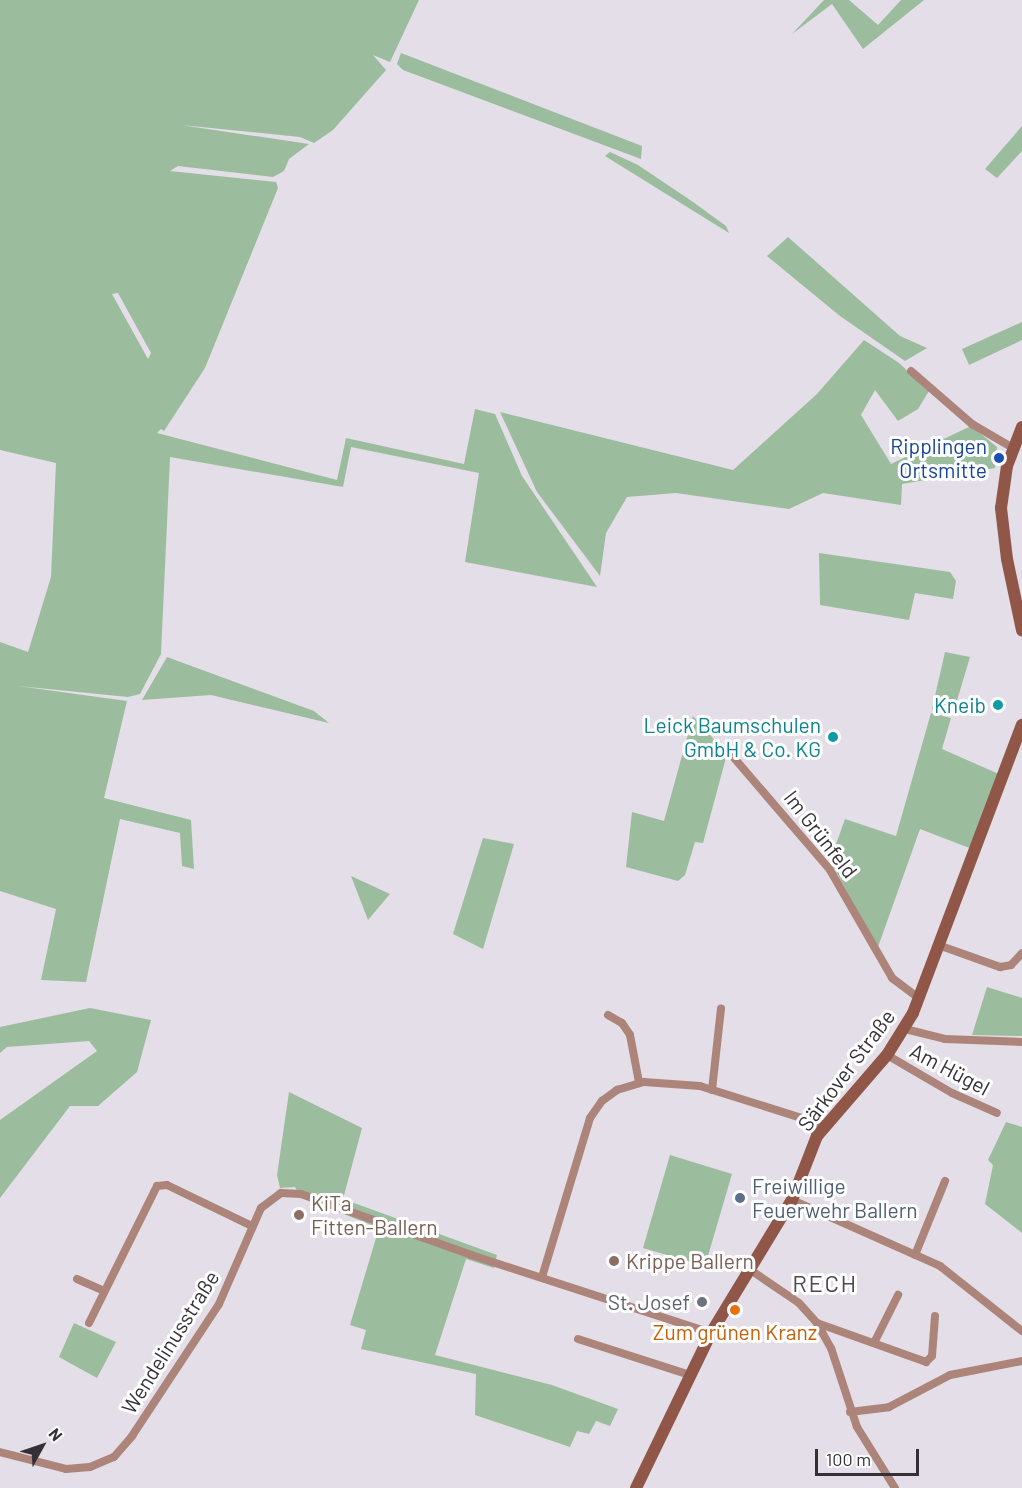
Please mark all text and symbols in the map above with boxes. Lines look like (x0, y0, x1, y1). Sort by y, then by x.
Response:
place label: Ripplingen Ortsmitte (890, 433, 987, 483)
marker: Ripplingen Ortsmitte (992, 451, 1006, 465)
place label: Kneib (934, 692, 986, 718)
marker: Kneib (991, 698, 1005, 712)
place label: Leick Baumschulen GmbH & Co. KG (644, 712, 821, 762)
marker: Leick Baumschulen GmbH & Co. KG (826, 730, 840, 744)
street label: Im Grünfeld (779, 785, 863, 883)
street label: Särkover Straße (792, 1004, 900, 1136)
street label: Am Hügel (906, 1038, 994, 1100)
place label: Freiwillige Feuerwehr Ballern (752, 1173, 918, 1223)
place label: KiTa Fitten-Ballern (311, 1190, 437, 1240)
marker: Freiwillige Feuerwehr Ballern (733, 1191, 747, 1205)
marker: KiTa Fitten-Ballern (292, 1208, 306, 1222)
place label: Krippe Ballern (626, 1248, 754, 1274)
marker: Krippe Ballern (607, 1254, 621, 1268)
street label: Wendelinusstraße (116, 1266, 224, 1418)
district label: RECH (792, 1269, 858, 1297)
place label: St. Josef (608, 1289, 690, 1315)
marker: St. Josef (695, 1295, 709, 1309)
marker: Zum grünen Kranz (728, 1303, 742, 1317)
place label: Zum grünen Kranz (653, 1319, 817, 1345)
north arrow (12, 1416, 72, 1476)
text: N (45, 1424, 67, 1444)
scale bar (818, 1437, 922, 1475)
text: 100 m (826, 1448, 871, 1470)

